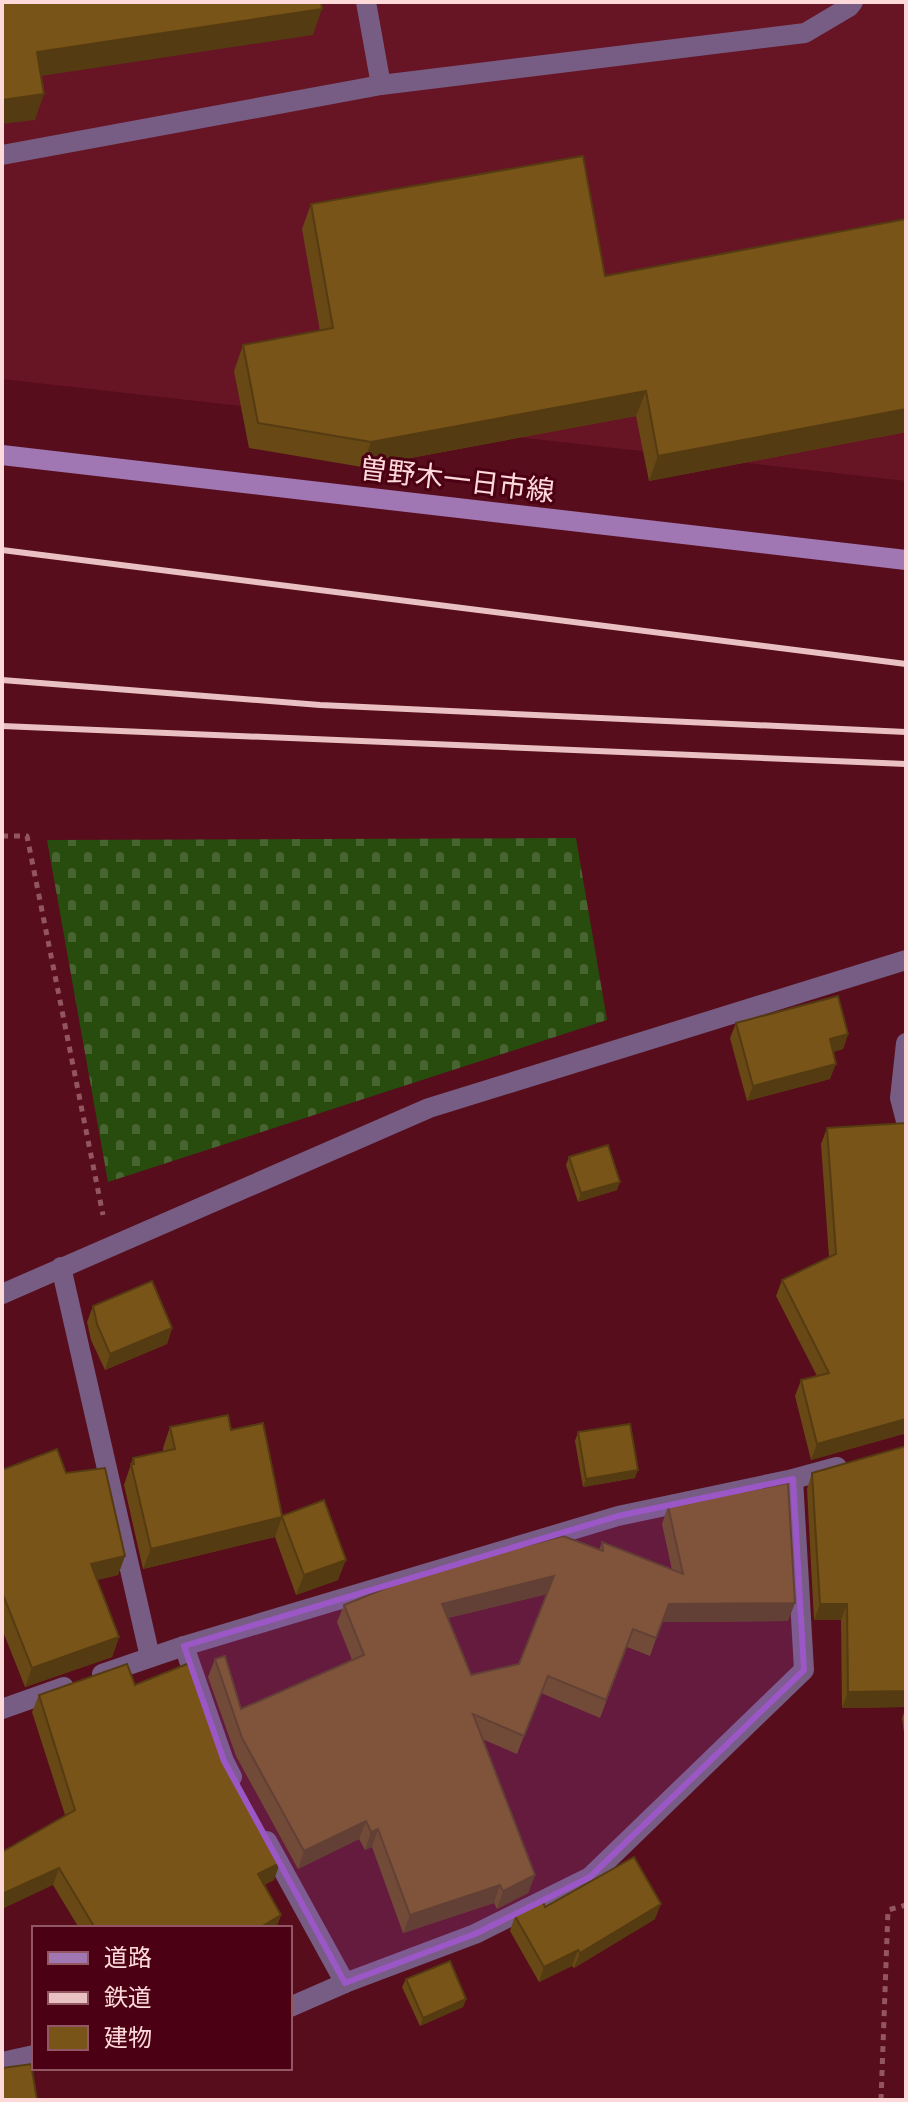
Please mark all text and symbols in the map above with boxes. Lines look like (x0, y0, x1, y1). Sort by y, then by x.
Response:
street label: 曽野木一日市線 (358, 452, 556, 508)
legend (32, 1926, 292, 2070)
text: 道路 (104, 1943, 152, 1972)
text: 鉄道 (104, 1983, 152, 2012)
text: 建物 (104, 2023, 152, 2052)

